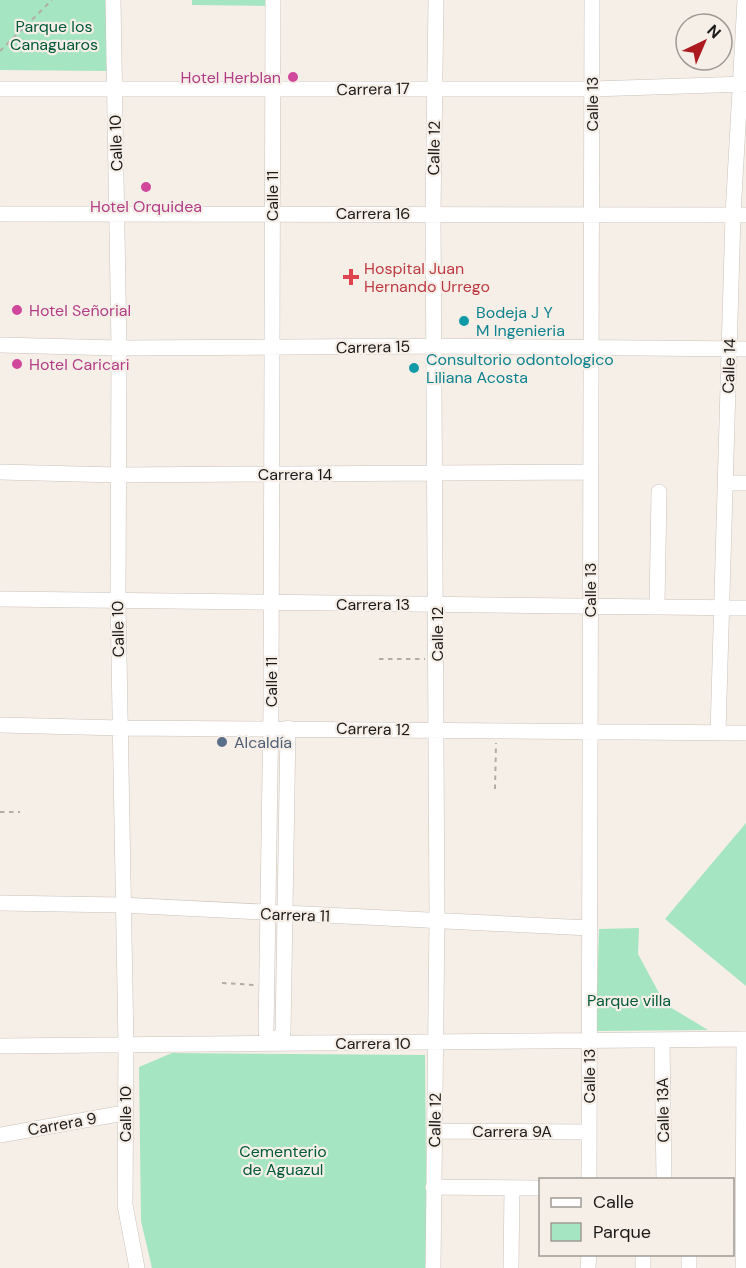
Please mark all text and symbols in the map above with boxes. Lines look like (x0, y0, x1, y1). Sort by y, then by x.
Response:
north arrow (674, 12, 734, 72)
park label: Parque los Canaguaros (10, 16, 98, 55)
text: N (703, 20, 726, 43)
place label: Hotel Herblan (181, 67, 281, 88)
marker: Hotel Herblan (286, 70, 300, 84)
street label: Calle 13 (582, 76, 603, 132)
street label: Carrera 17 (336, 78, 410, 100)
street label: Calle 10 (105, 114, 127, 172)
street label: Calle 12 (423, 120, 445, 176)
street label: Calle 11 (262, 171, 283, 221)
marker: Hotel Orquidea (139, 180, 153, 194)
place label: Hotel Orquidea (90, 196, 202, 217)
street label: Carrera 16 (336, 203, 410, 224)
place label: Hospital Juan Hernando Urrego (364, 258, 490, 297)
marker: Hospital Juan Hernando Urrego (342, 268, 360, 286)
place label: Hotel Señorial (29, 300, 131, 321)
place label: Bodeja J Y M Ingenieria (476, 302, 565, 341)
marker: Hotel Señorial (10, 303, 24, 317)
marker: Bodeja J Y M Ingenieria (457, 314, 471, 328)
street label: Carrera 15 (336, 336, 410, 358)
street label: Calle 14 (718, 338, 740, 394)
place label: Consultorio odontologico Liliana Acosta (426, 349, 614, 388)
place label: Hotel Caricari (29, 354, 130, 375)
marker: Hotel Caricari (10, 357, 24, 371)
marker: Consultorio odontologico Liliana Acosta (407, 361, 421, 375)
street label: Carrera 14 (258, 464, 332, 485)
street label: Calle 13 (580, 562, 601, 618)
street label: Carrera 13 (336, 594, 410, 615)
street label: Calle 10 (107, 600, 129, 657)
street label: Calle 12 (427, 607, 448, 661)
street label: Calle 11 (261, 657, 282, 707)
street label: Carrera 12 (336, 718, 410, 740)
place label: Alcaldía (234, 732, 292, 753)
marker: Alcaldía (215, 735, 229, 749)
street label: Carrera 11 (260, 903, 330, 927)
park label: Parque villa (587, 990, 671, 1011)
street label: Carrera 10 (335, 1033, 411, 1054)
street label: Calle 13 (579, 1048, 600, 1104)
street label: Calle 13A (652, 1077, 674, 1143)
street label: Calle 10 (115, 1086, 136, 1142)
street label: Calle 12 (424, 1092, 446, 1148)
street label: Carrera 9 (26, 1108, 98, 1140)
street label: Carrera 9A (472, 1121, 552, 1142)
park label: Cementerio de Aguazul (239, 1141, 327, 1180)
legend (539, 1178, 734, 1256)
text: Calle (593, 1190, 634, 1214)
text: Parque (593, 1220, 651, 1244)

